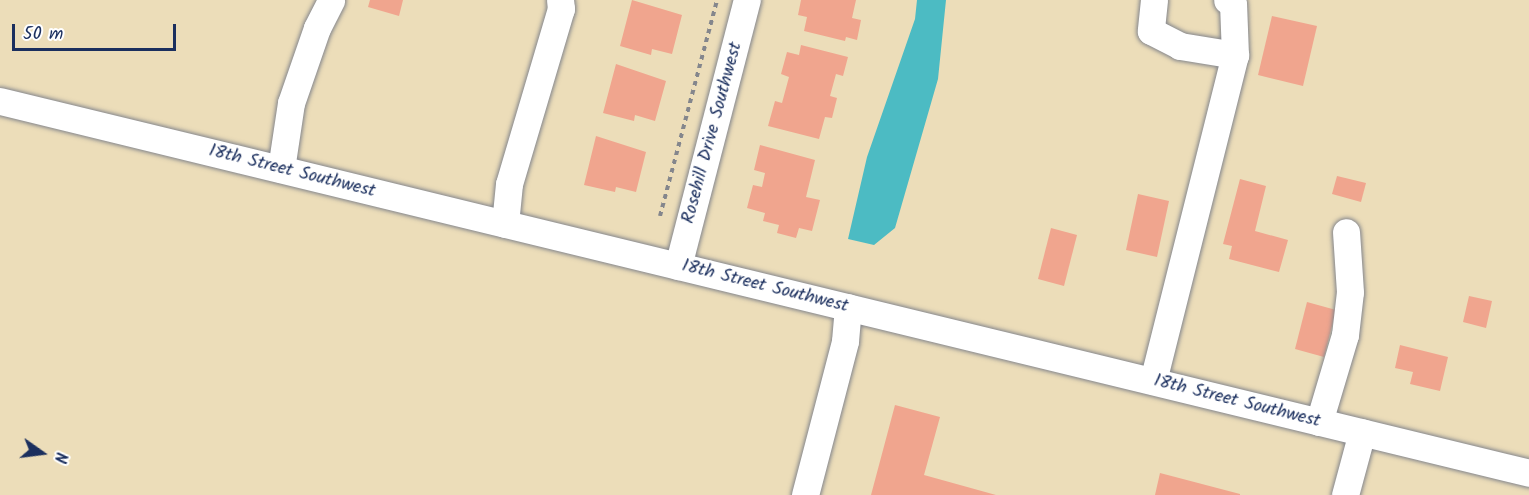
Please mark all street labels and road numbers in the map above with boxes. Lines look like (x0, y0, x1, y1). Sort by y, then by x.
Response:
street label: Rosehill Drive Southwest (678, 40, 748, 226)
street label: 18th Street Southwest (206, 141, 378, 203)
street label: 18th Street Southwest (679, 256, 851, 318)
street label: 18th Street Southwest (1151, 371, 1323, 433)

